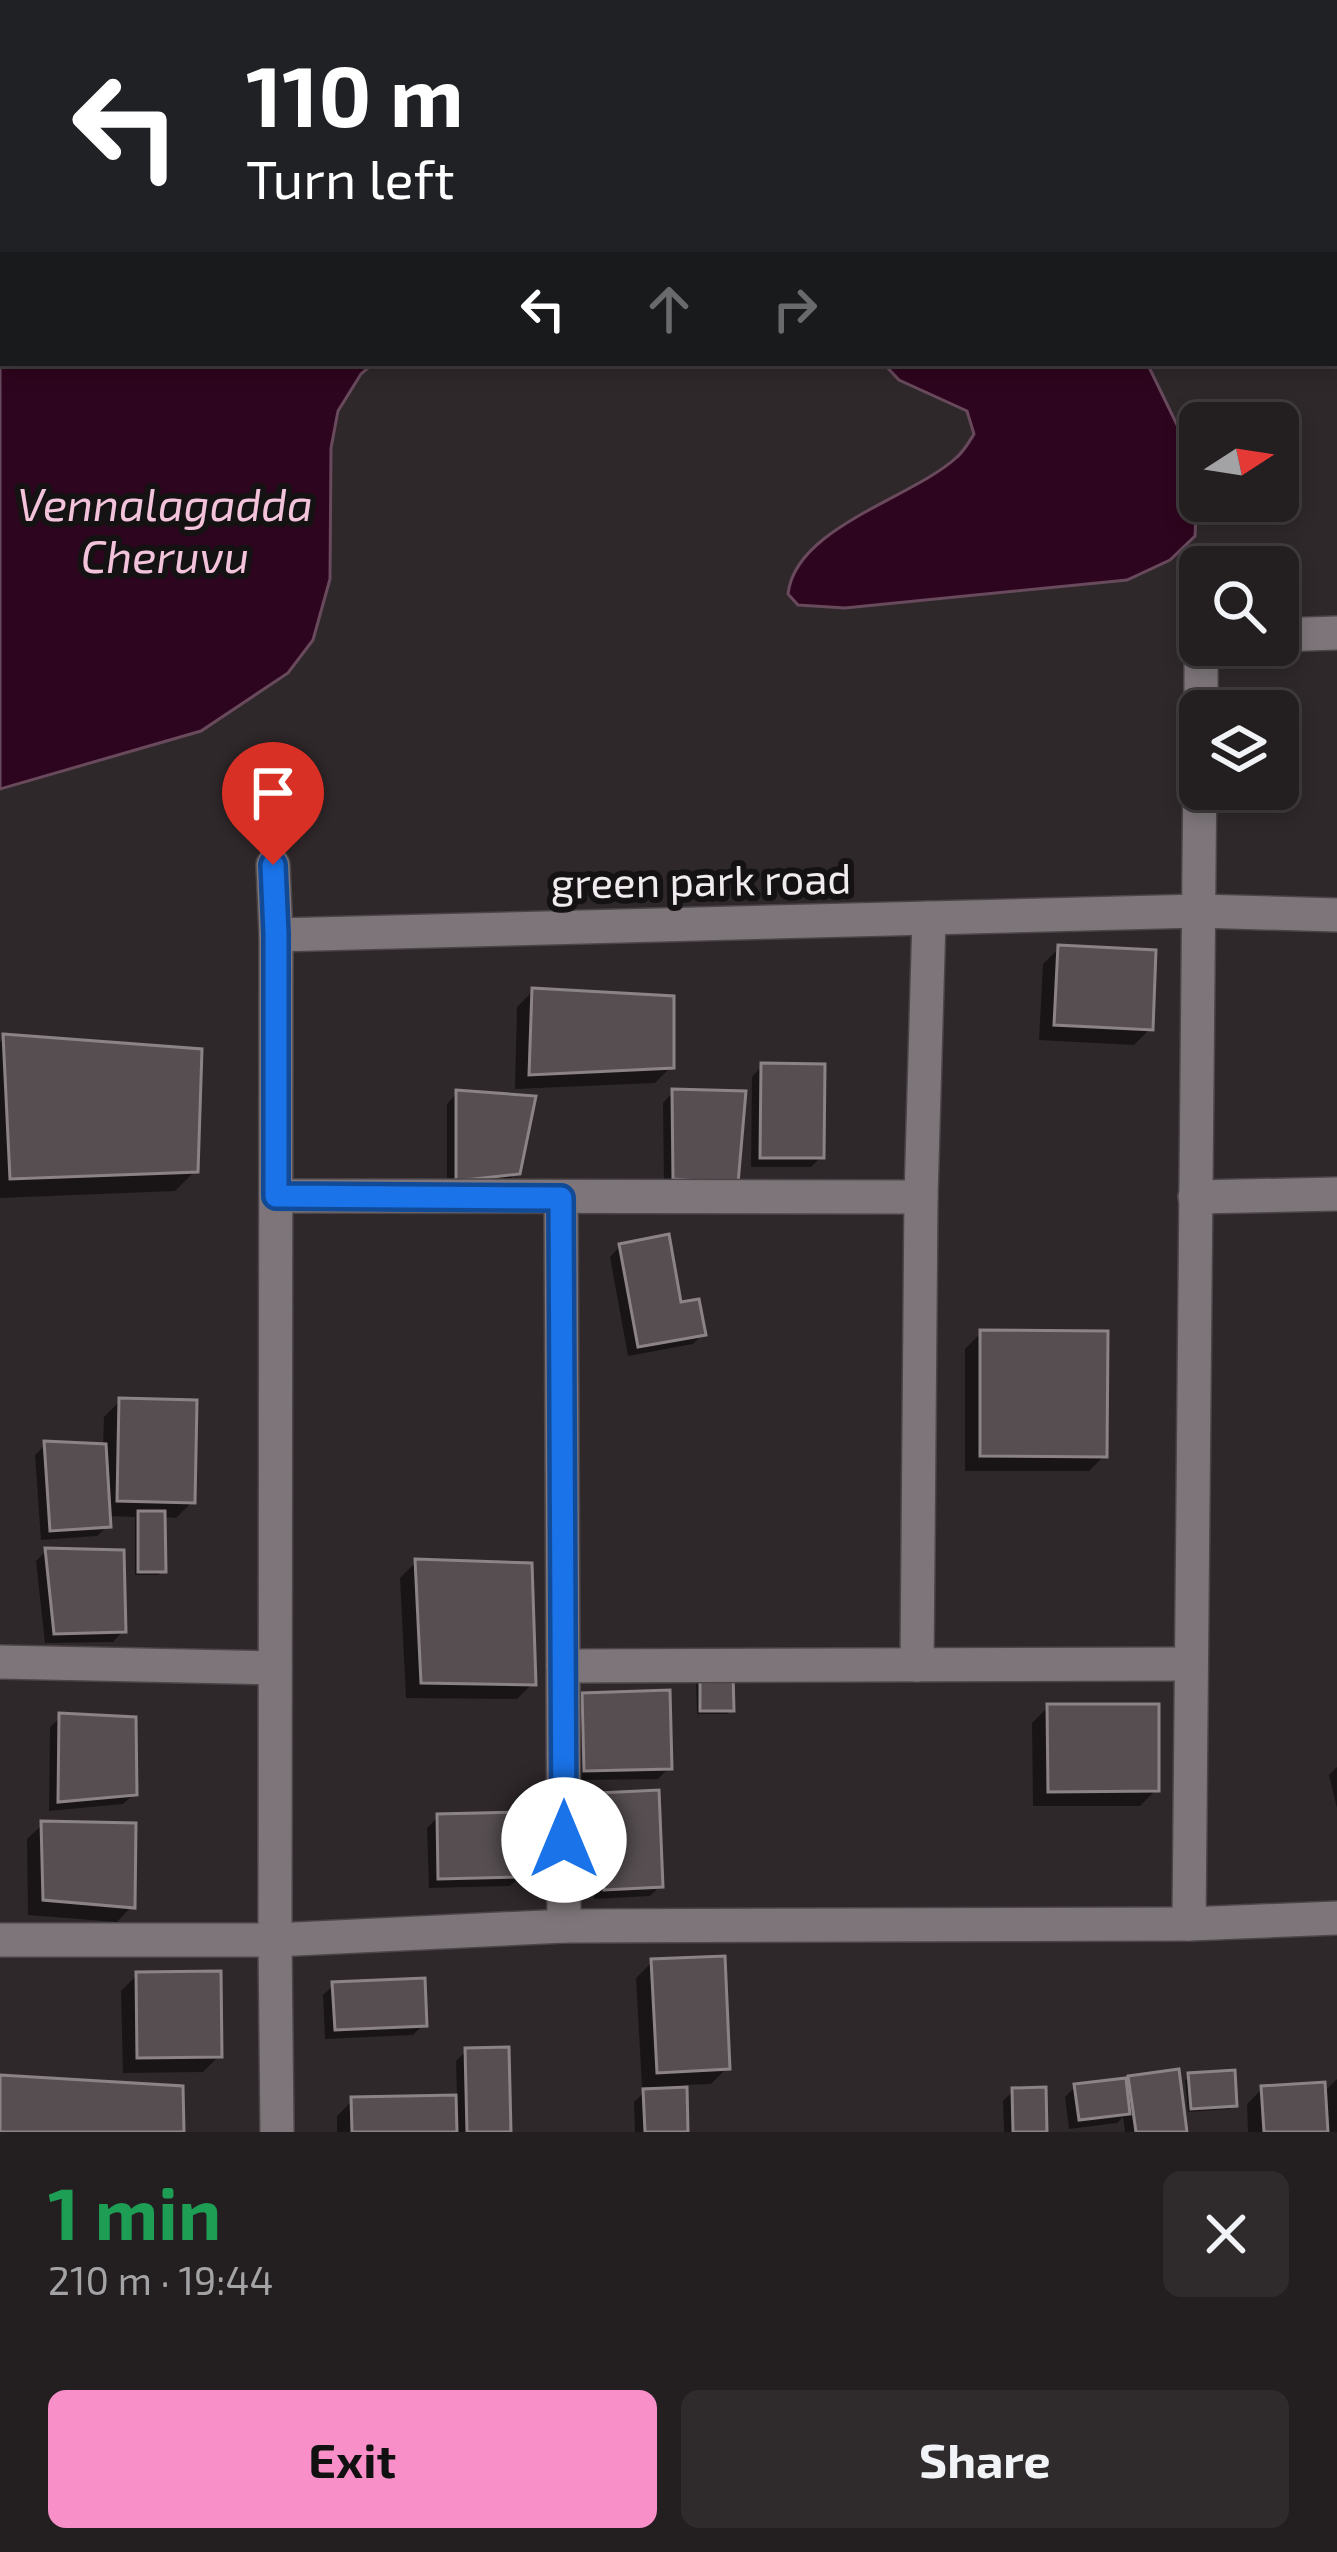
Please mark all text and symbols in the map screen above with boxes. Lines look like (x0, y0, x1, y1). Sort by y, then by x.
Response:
text: 110 m (246, 43, 464, 144)
icon: left (48, 48, 204, 204)
text: Turn left (246, 145, 455, 210)
icon: left (510, 276, 576, 342)
icon: ahead (636, 276, 702, 342)
icon: right (762, 276, 828, 342)
north arrow (1179, 402, 1299, 522)
map controls (1179, 402, 1299, 810)
water label: Vennalagadda Cheruvu (17, 476, 313, 582)
button: search (1179, 546, 1299, 666)
button: layers (1179, 690, 1299, 810)
pin (222, 742, 324, 865)
icon: arrive (240, 760, 306, 826)
street label: green park road (550, 851, 852, 907)
position arrow (501, 1777, 627, 1903)
text: 1 min (48, 2168, 221, 2254)
button: close (1163, 2171, 1289, 2297)
text: 210 m · 19:44 (48, 2256, 273, 2303)
button: Exit (48, 2390, 657, 2528)
button: Share (681, 2390, 1289, 2528)

